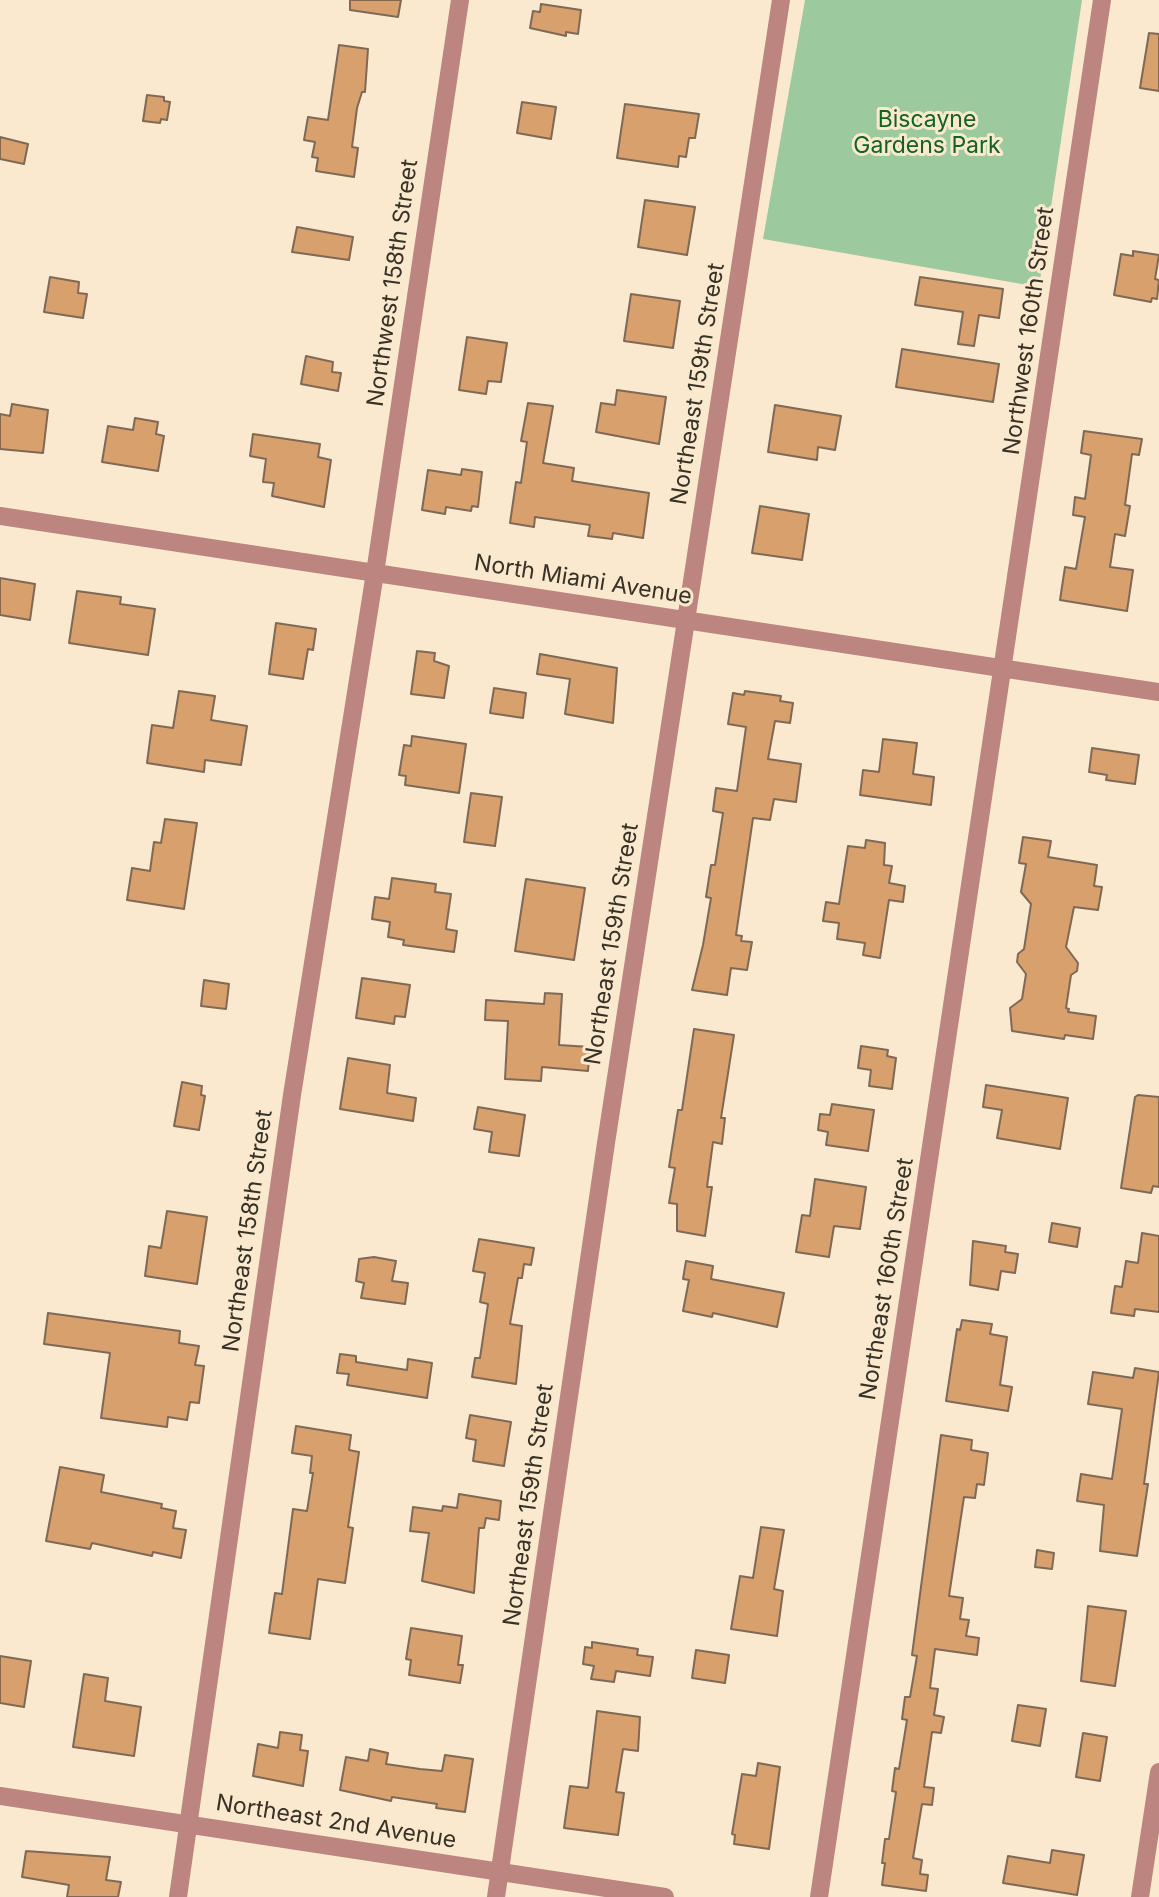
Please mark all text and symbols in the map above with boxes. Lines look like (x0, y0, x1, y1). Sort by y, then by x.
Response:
park label: Biscayne Gardens Park (853, 106, 1001, 160)
street label: Northwest 158th Street (362, 158, 424, 408)
street label: Northwest 160th Street (998, 205, 1060, 457)
street label: Northeast 159th Street (665, 261, 731, 507)
street label: North Miami Avenue (472, 549, 694, 611)
street label: Northeast 159th Street (579, 821, 645, 1067)
street label: Northeast 158th Street (217, 1108, 279, 1354)
street label: Northeast 160th Street (854, 1156, 920, 1402)
street label: Northeast 159th Street (498, 1382, 560, 1628)
street label: Northeast 2nd Avenue (214, 1789, 458, 1855)

